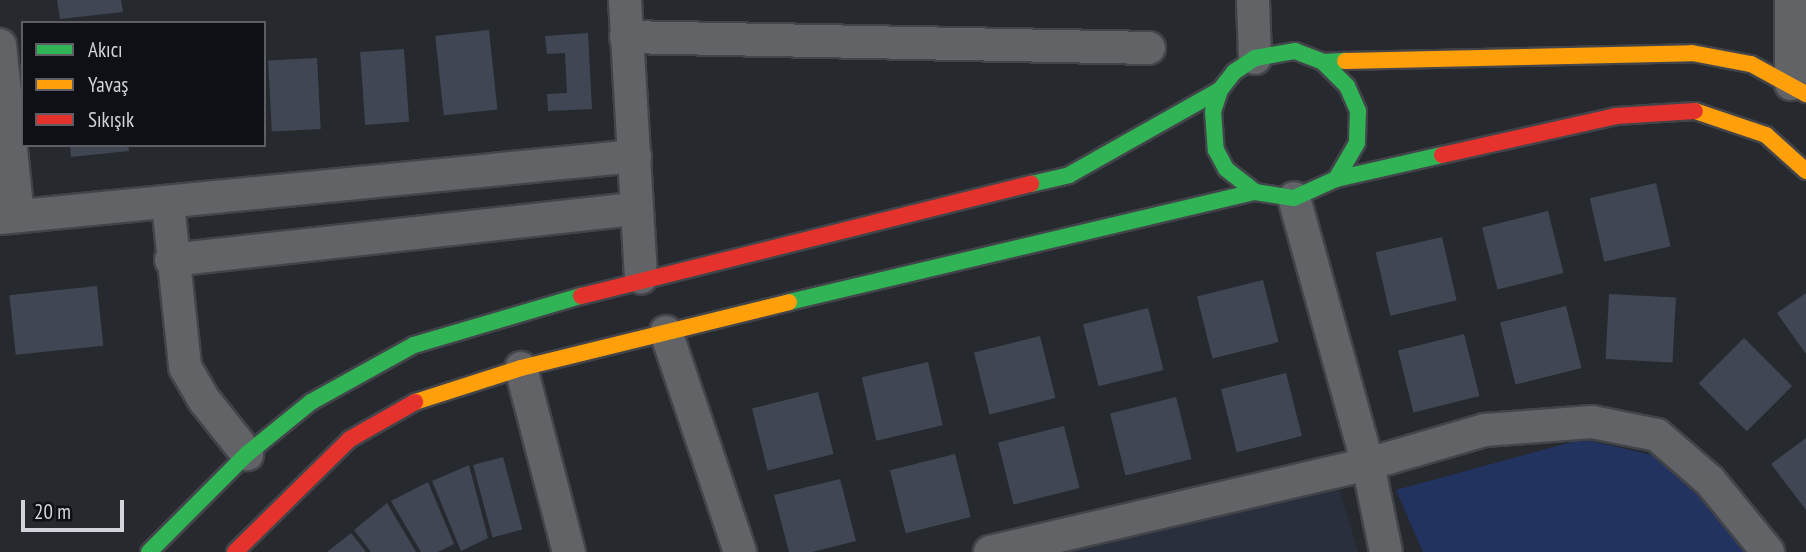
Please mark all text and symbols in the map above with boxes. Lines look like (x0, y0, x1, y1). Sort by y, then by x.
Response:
legend (21, 21, 266, 147)
text: Akıcı (88, 36, 123, 63)
text: Yavaş (88, 71, 128, 98)
text: Sıkışık (88, 106, 134, 133)
scale bar (24, 486, 128, 530)
text: 20 m (34, 498, 71, 525)

